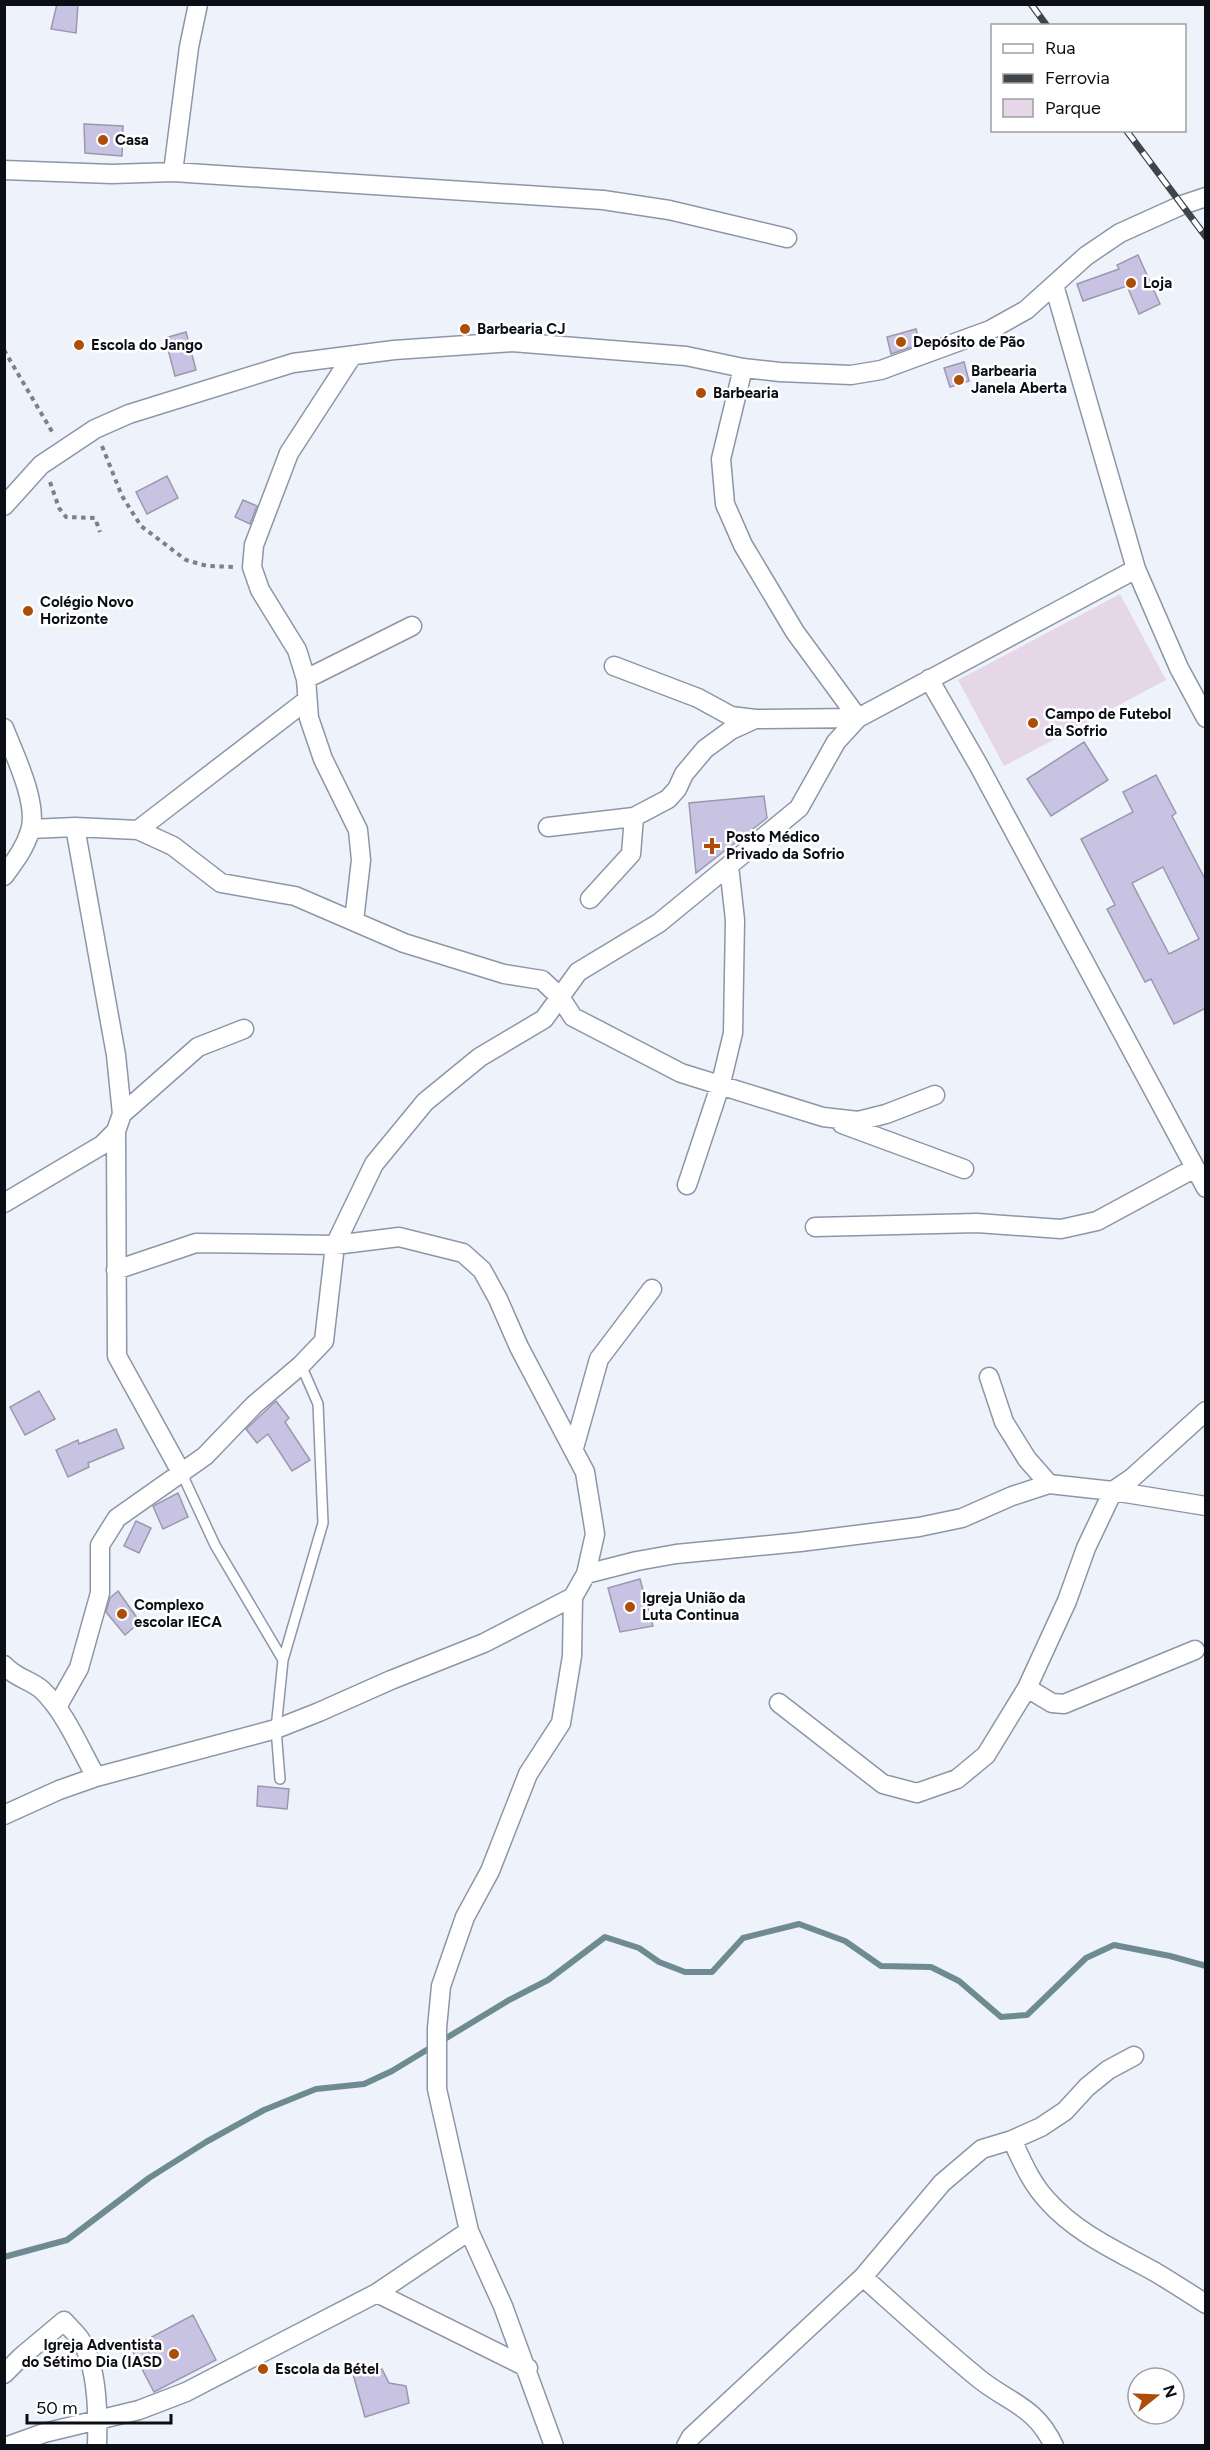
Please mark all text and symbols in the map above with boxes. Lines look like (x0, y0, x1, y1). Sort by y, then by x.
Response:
legend (991, 24, 1186, 132)
text: Rua (1045, 37, 1076, 59)
text: Ferrovia (1045, 67, 1110, 89)
text: Parque (1045, 97, 1101, 119)
place label: Casa (115, 131, 149, 149)
marker: Casa (96, 133, 110, 147)
place label: Loja (1143, 274, 1172, 292)
marker: Loja (1124, 276, 1138, 290)
place label: Barbearia CJ (477, 320, 565, 338)
marker: Barbearia CJ (458, 322, 472, 336)
place label: Depósito de Pão (913, 333, 1025, 351)
marker: Depósito de Pão (894, 335, 908, 349)
place label: Escola do Jango (91, 336, 203, 354)
marker: Escola do Jango (72, 338, 86, 352)
place label: Barbearia Janela Aberta (971, 362, 1067, 397)
marker: Barbearia Janela Aberta (952, 373, 966, 387)
place label: Barbearia (713, 384, 779, 402)
marker: Barbearia (694, 386, 708, 400)
place label: Colégio Novo Horizonte (40, 593, 134, 628)
marker: Colégio Novo Horizonte (21, 604, 35, 618)
place label: Campo de Futebol da Sofrio (1045, 705, 1171, 740)
marker: Campo de Futebol da Sofrio (1026, 716, 1040, 730)
place label: Posto Médico Privado da Sofrio (726, 828, 845, 863)
marker: Posto Médico Privado da Sofrio (703, 837, 721, 855)
place label: Igreja União da Luta Continua (642, 1589, 745, 1624)
place label: Complexo escolar IECA (134, 1596, 222, 1631)
marker: Igreja União da Luta Continua (623, 1600, 637, 1614)
marker: Complexo escolar IECA (115, 1607, 129, 1621)
place label: Igreja Adventista do Sétimo Dia (IASD (22, 2336, 162, 2371)
marker: Igreja Adventista do Sétimo Dia (IASD (167, 2347, 181, 2361)
place label: Escola da Bétel (275, 2360, 379, 2378)
marker: Escola da Bétel (256, 2362, 270, 2376)
north arrow (1126, 2366, 1186, 2426)
text: N (1159, 2383, 1181, 2400)
scale bar (27, 2387, 171, 2425)
text: 50 m (36, 2397, 78, 2419)

